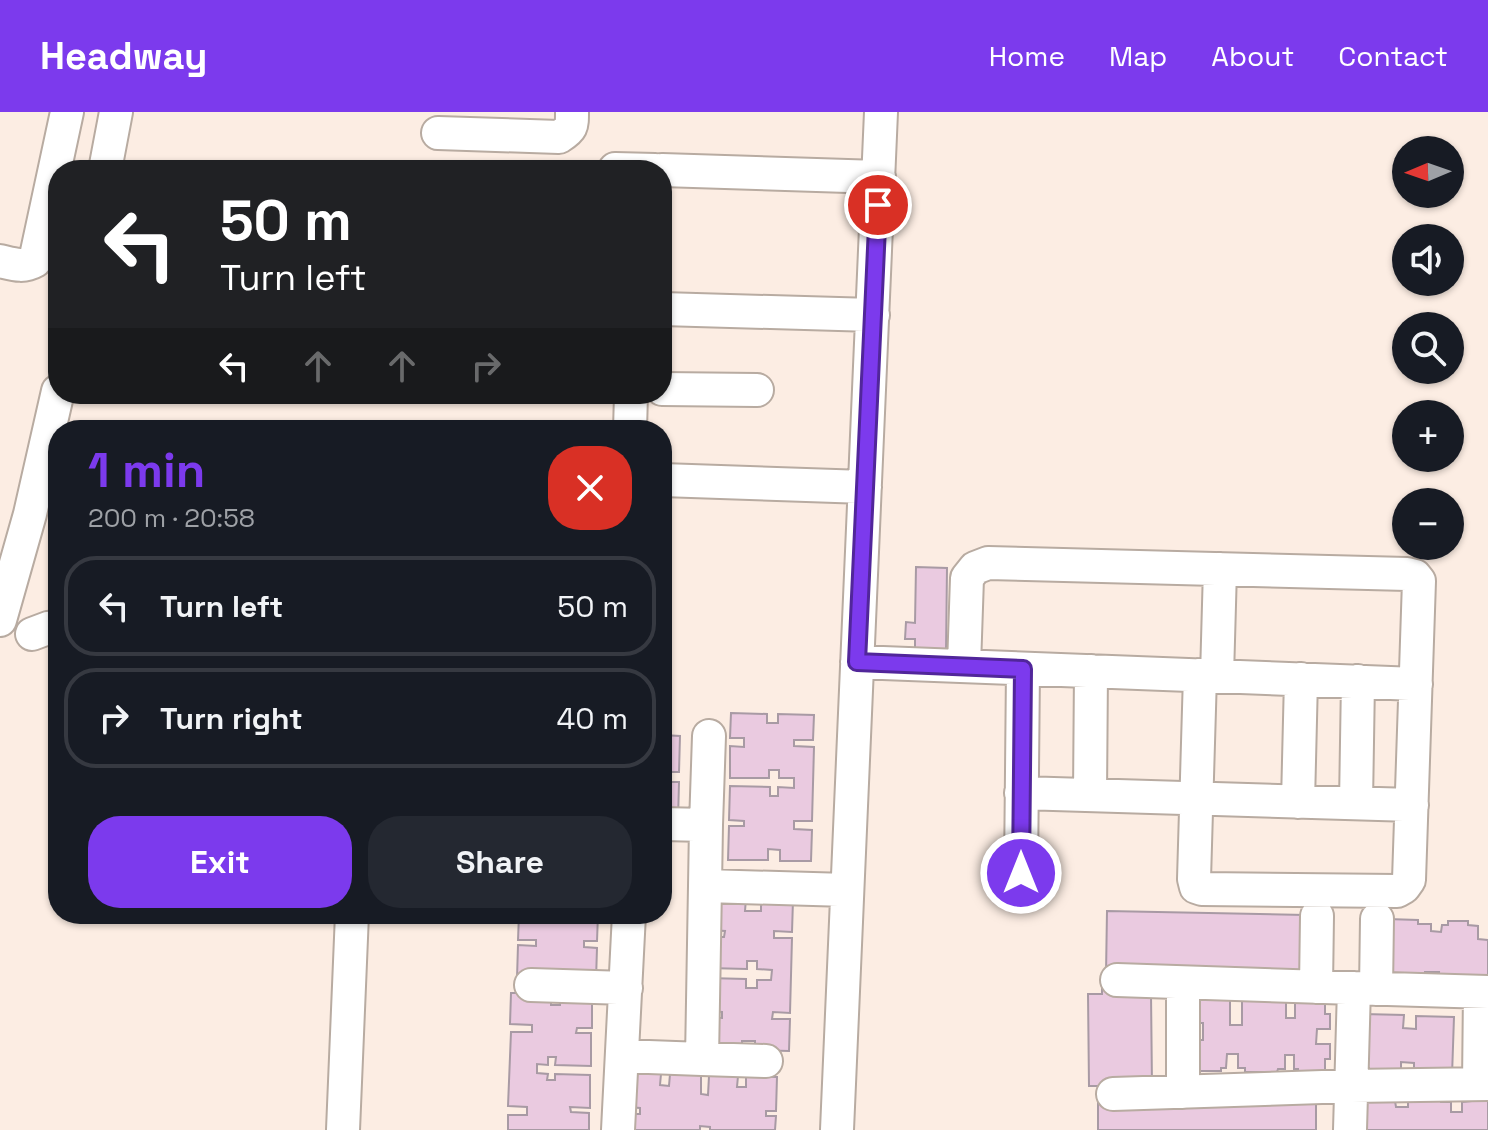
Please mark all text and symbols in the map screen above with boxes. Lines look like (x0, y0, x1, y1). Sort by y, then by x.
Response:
text: Headway (40, 32, 207, 80)
text: Home (989, 38, 1065, 74)
text: Map (1109, 38, 1167, 74)
text: About (1211, 38, 1294, 74)
text: Contact (1338, 38, 1448, 74)
north arrow (1392, 136, 1464, 208)
map controls (1392, 136, 1464, 560)
pin (844, 171, 912, 239)
icon: arrive (856, 183, 900, 227)
text: 50 m (220, 185, 352, 256)
icon: left (88, 192, 192, 296)
button: sound (1392, 224, 1464, 296)
text: Turn left (220, 255, 367, 301)
button: search (1392, 312, 1464, 384)
icon: left (212, 344, 256, 388)
icon: ahead (296, 344, 340, 388)
icon: ahead (380, 344, 424, 388)
icon: right (464, 344, 508, 388)
button: + (1392, 400, 1464, 472)
text: 1 min (88, 440, 205, 501)
button: close (548, 446, 632, 530)
button: − (1392, 488, 1464, 560)
text: 200 m · 20:58 (88, 501, 255, 535)
icon: left (92, 584, 136, 628)
text: Turn left (160, 587, 283, 626)
text: 50 m (557, 587, 628, 626)
icon: right (92, 696, 136, 740)
text: Turn right (160, 699, 303, 738)
text: 40 m (557, 699, 628, 738)
button: Exit (88, 816, 352, 908)
button: Share (368, 816, 632, 908)
position arrow (979, 831, 1063, 915)

